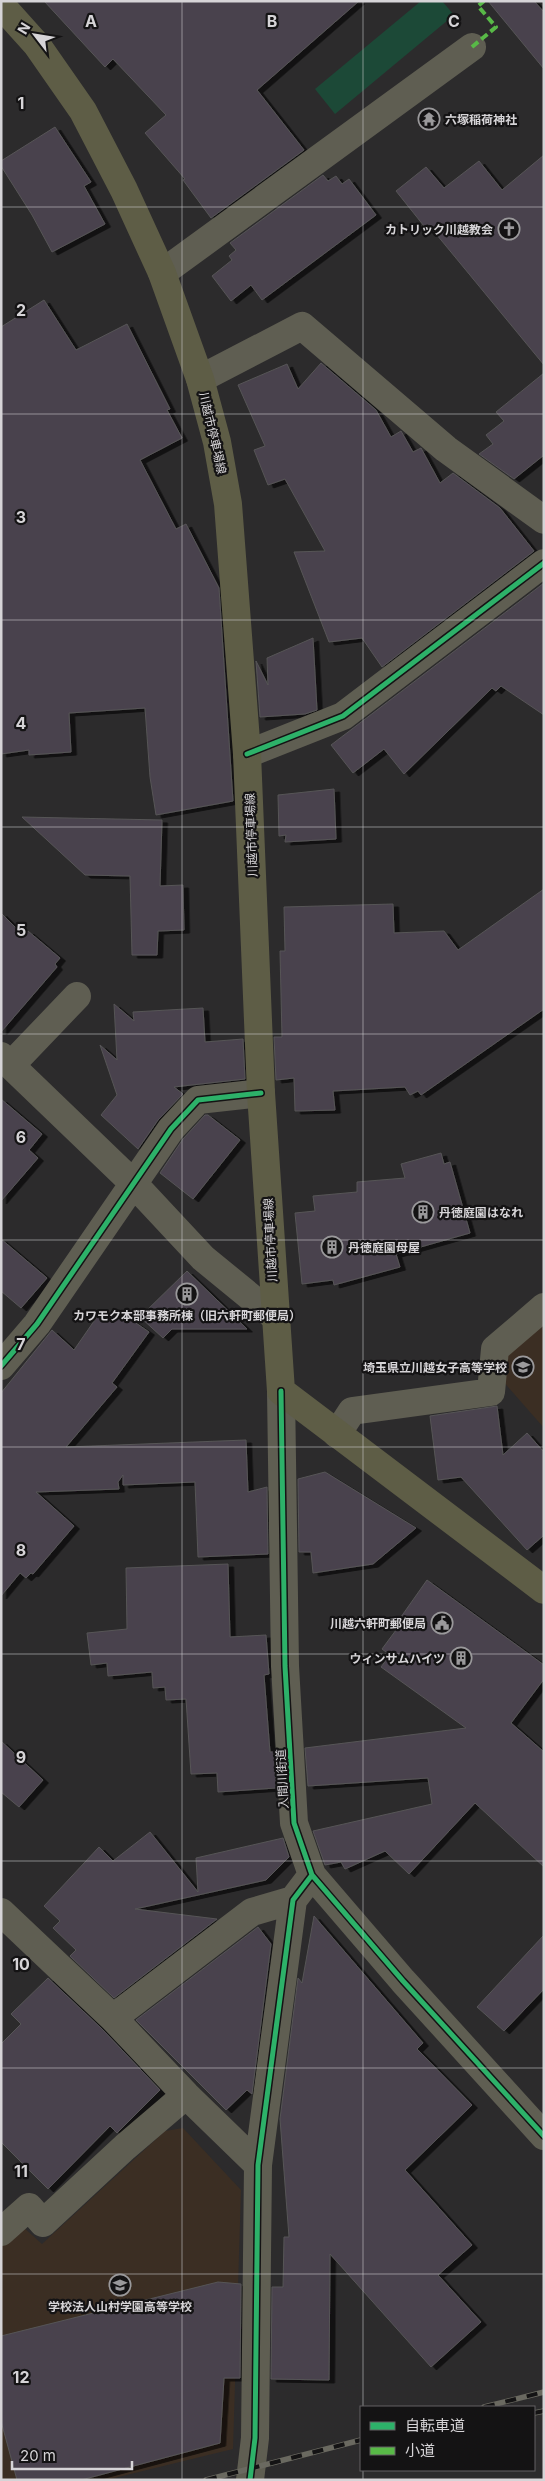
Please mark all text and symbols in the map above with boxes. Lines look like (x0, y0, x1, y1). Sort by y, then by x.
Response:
north arrow (10, 10, 60, 60)
text: A (85, 11, 97, 31)
text: B (267, 11, 277, 31)
text: C (448, 11, 460, 31)
text: N (13, 19, 33, 37)
text: 1 (18, 93, 24, 113)
temple icon: 六塚稲荷神社 (417, 107, 441, 131)
place label: 六塚稲荷神社 (445, 112, 517, 127)
church icon: カトリック川越教会 (497, 217, 521, 241)
place label: カトリック川越教会 (385, 222, 493, 237)
text: 2 (16, 300, 26, 320)
street label: 川越市停車場線 (196, 390, 230, 476)
text: 3 (16, 507, 26, 527)
text: 4 (16, 713, 27, 733)
street label: 川越市停車場線 (242, 793, 260, 877)
text: 5 (16, 920, 26, 940)
text: 6 (16, 1127, 26, 1147)
street label: 川越市停車場線 (260, 1198, 280, 1282)
building icon: 丹徳庭園はなれ (411, 1200, 435, 1224)
place label: 丹徳庭園はなれ (439, 1205, 523, 1220)
building icon: 丹徳庭園母屋 (320, 1235, 344, 1259)
place label: 丹徳庭園母屋 (348, 1240, 420, 1255)
building icon: カワモク本部事務所棟（旧六軒町郵便局） (175, 1282, 199, 1306)
place label: カワモク本部事務所棟（旧六軒町郵便局） (73, 1308, 301, 1323)
text: 7 (16, 1334, 26, 1354)
school or university icon: 埼玉県立川越女子高等学校 (511, 1355, 535, 1379)
place label: 埼玉県立川越女子高等学校 (363, 1360, 507, 1375)
text: 8 (16, 1540, 26, 1560)
public building icon: 川越六軒町郵便局 (430, 1611, 454, 1635)
place label: 川越六軒町郵便局 (330, 1616, 426, 1631)
building icon: ウィンサムハイツ (449, 1646, 473, 1670)
place label: ウィンサムハイツ (349, 1651, 445, 1666)
text: 9 (16, 1747, 26, 1767)
street label: 入間川街道 (273, 1749, 291, 1809)
text: 10 (12, 1954, 30, 1974)
text: 11 (14, 2161, 28, 2181)
school or university icon: 学校法人山村学園高等学校 (108, 2273, 132, 2297)
place label: 学校法人山村学園高等学校 (48, 2299, 192, 2314)
text: 12 (13, 2367, 29, 2387)
legend (360, 2406, 535, 2471)
text: 自転車道 (405, 2416, 465, 2435)
scale bar (12, 2438, 132, 2470)
text: 小道 (405, 2441, 435, 2460)
text: 20 m (20, 2446, 56, 2465)

